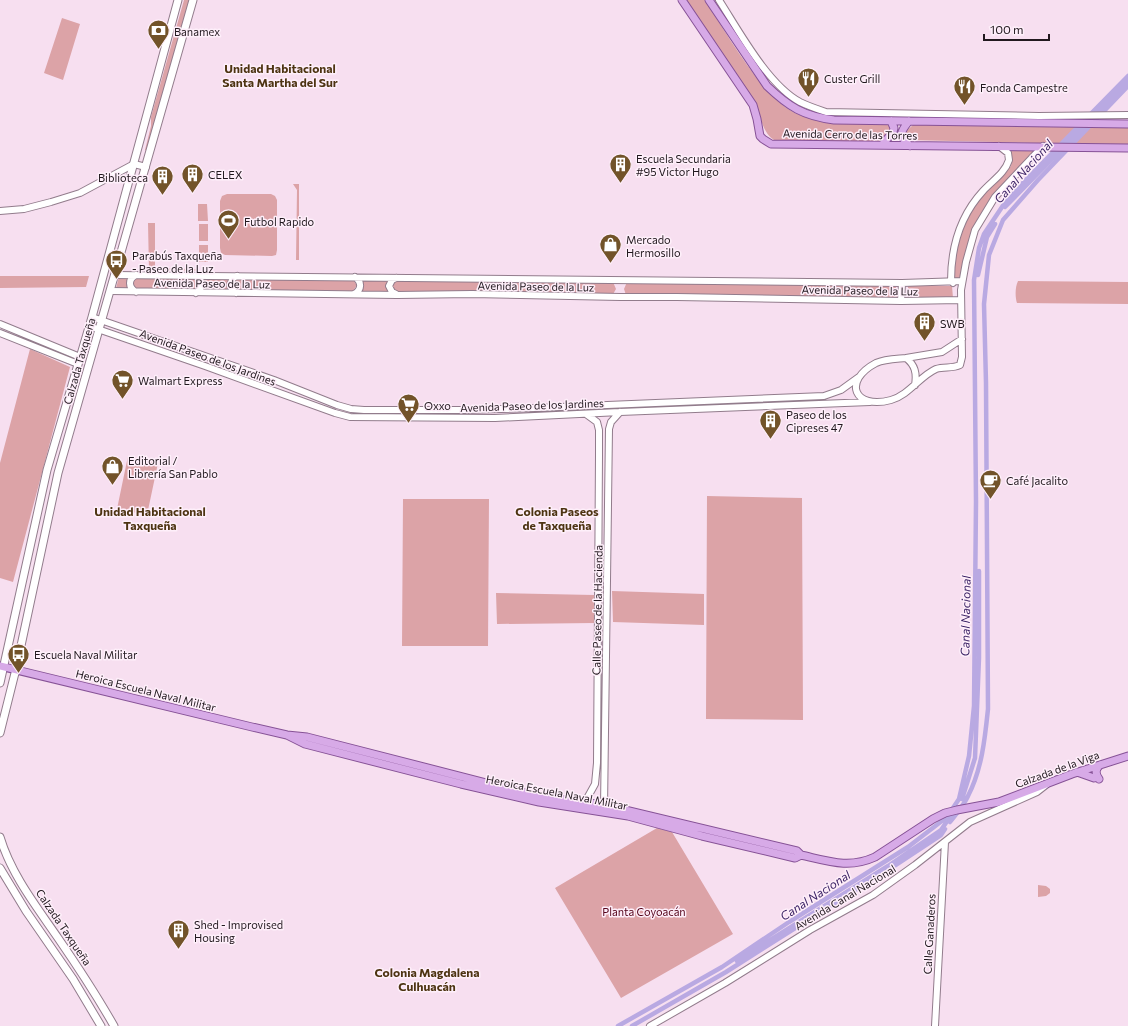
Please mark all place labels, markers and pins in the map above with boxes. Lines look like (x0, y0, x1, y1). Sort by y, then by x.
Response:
bank icon: Banamex (146, 18, 172, 51)
place label: Banamex (174, 25, 220, 38)
restaurant icon: Custer Grill (795, 65, 821, 98)
place label: Custer Grill (824, 72, 880, 85)
restaurant icon: Fonda Campestre (952, 74, 978, 107)
place label: Fonda Campestre (980, 81, 1068, 94)
building icon: Escuela Secundaria #95 Victor Hugo (607, 151, 633, 184)
place label: Escuela Secundaria #95 Victor Hugo (636, 152, 731, 178)
building icon: CELEX (180, 161, 206, 194)
building icon: Biblioteca (150, 164, 176, 197)
place label: CELEX (208, 168, 243, 181)
place label: Biblioteca (98, 171, 148, 184)
sports icon: Futbol Rapido (215, 208, 241, 241)
place label: Futbol Rapido (244, 215, 315, 228)
shop icon: Mercado Hermosillo (597, 232, 623, 265)
place label: Mercado Hermosillo (626, 233, 681, 259)
bus stop icon: Parabús Taxqueña - Paseo de la Luz (104, 248, 130, 281)
place label: Parabús Taxqueña - Paseo de la Luz (132, 249, 222, 275)
building icon: SWB (911, 310, 937, 343)
place label: SWB (940, 317, 965, 330)
supermarket icon: Walmart Express (110, 367, 136, 400)
place label: Walmart Express (138, 374, 222, 387)
supermarket icon: Oxxo (396, 392, 422, 425)
place label: Oxxo (424, 399, 451, 412)
building icon: Paseo de los Cipreses 47 (758, 407, 784, 440)
place label: Paseo de los Cipreses 47 (786, 408, 847, 434)
shop icon: Editorial / Librería San Pablo (99, 453, 125, 486)
place label: Editorial / Librería San Pablo (128, 454, 218, 480)
cafe icon: Café Jacalito (978, 467, 1004, 500)
place label: Café Jacalito (1006, 474, 1068, 488)
bus stop icon: Escuela Naval Militar (5, 641, 31, 674)
place label: Escuela Naval Militar (34, 648, 138, 661)
building icon: Shed - Improvised Housing (166, 917, 192, 950)
place label: Shed - Improvised Housing (194, 918, 283, 944)

